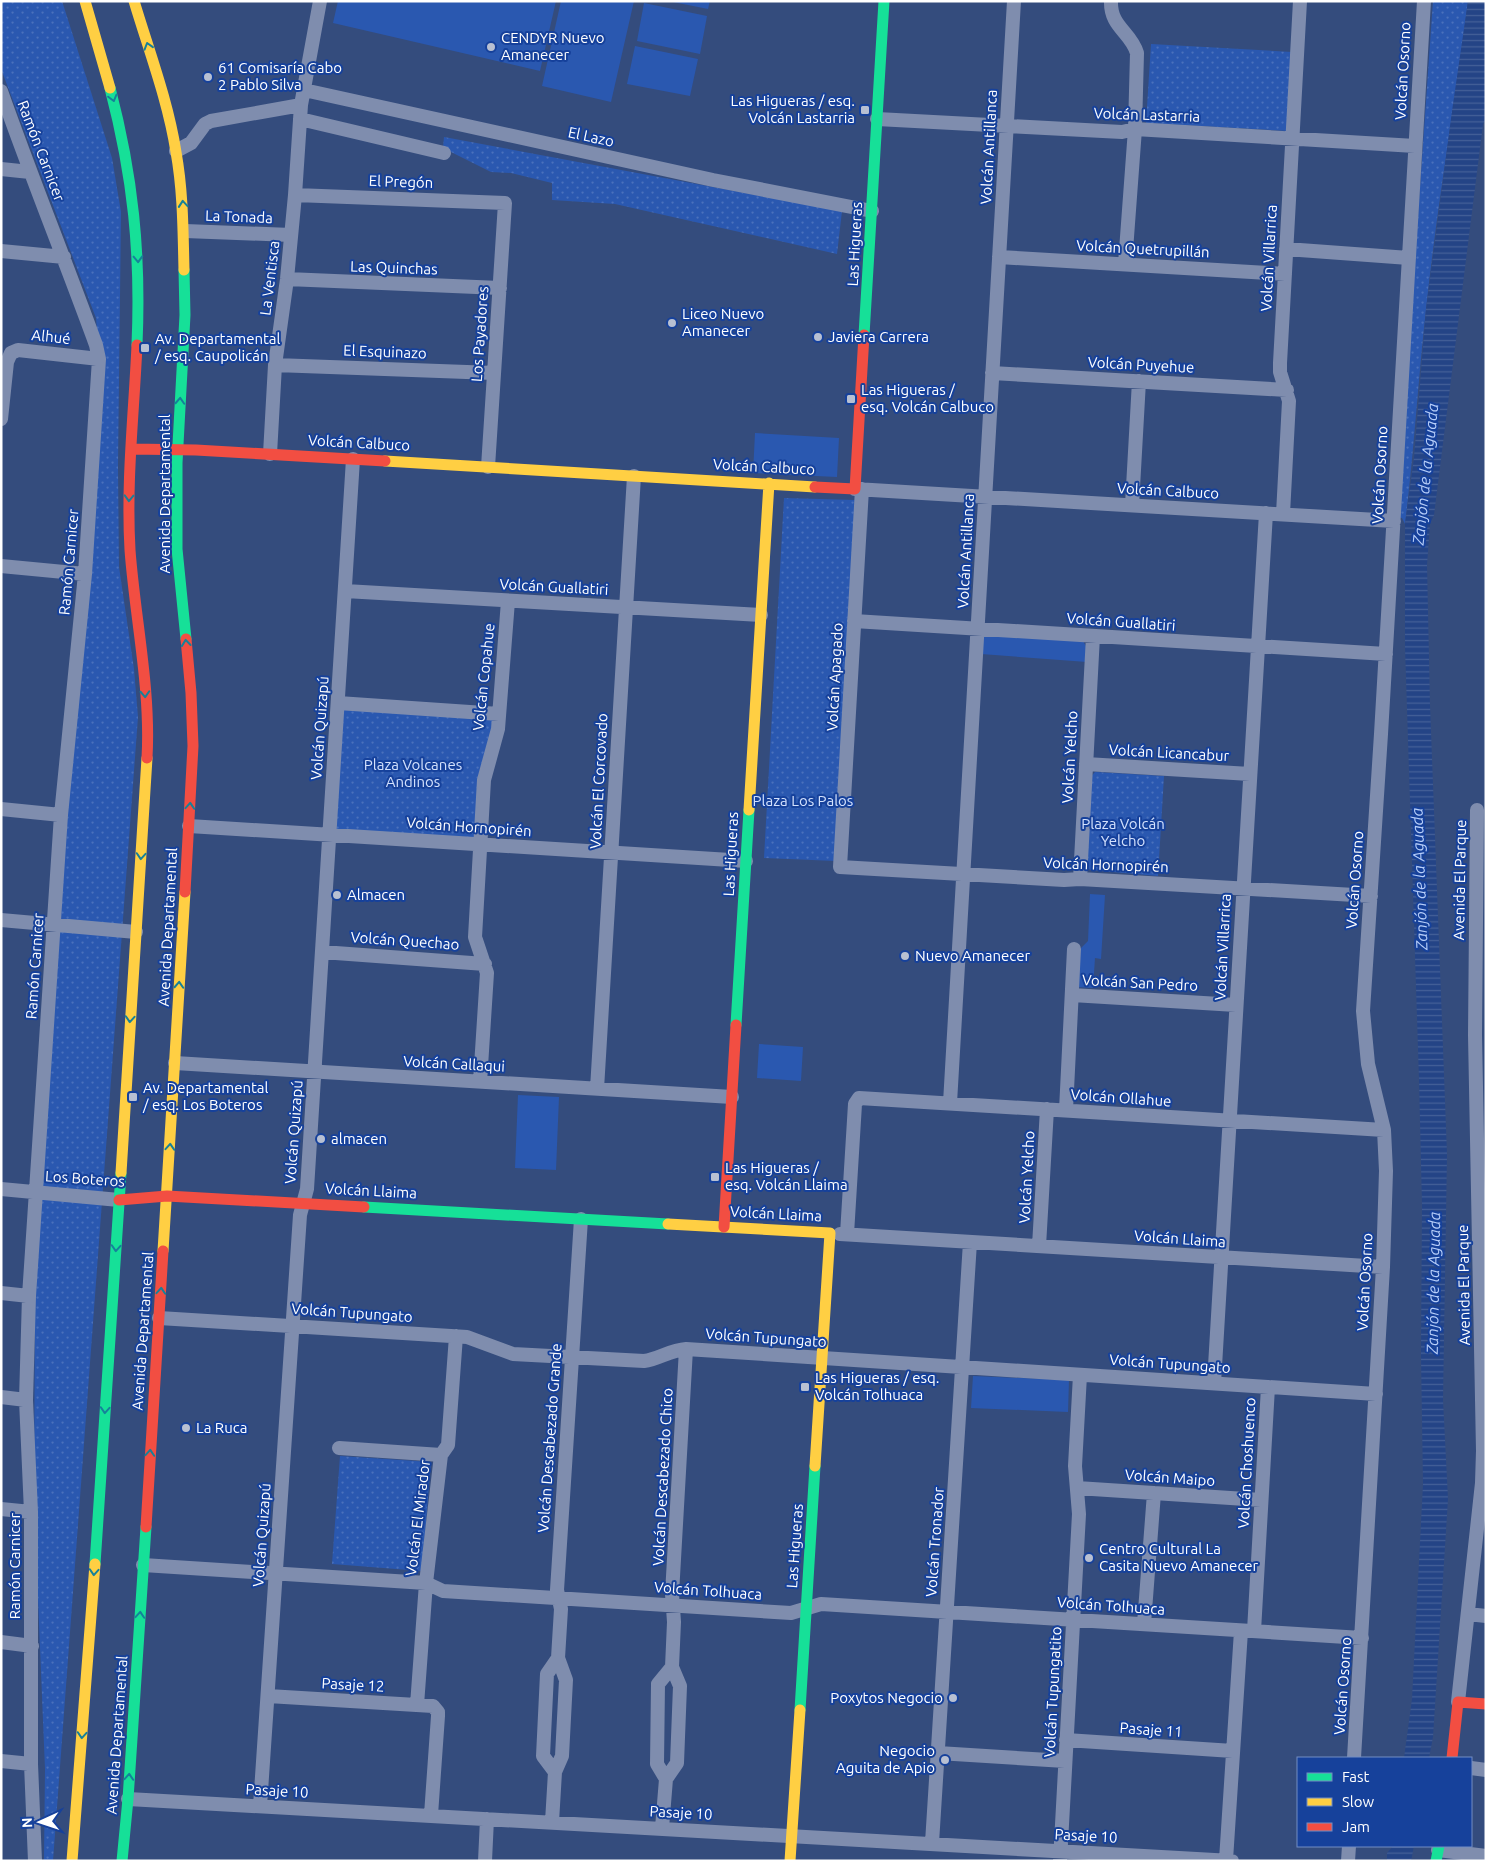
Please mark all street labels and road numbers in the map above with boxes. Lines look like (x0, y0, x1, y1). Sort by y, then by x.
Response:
street label: Volcán Osorno (1391, 21, 1414, 120)
street label: Volcán Antillanca (977, 89, 1000, 205)
street label: Ramón Carnicer (14, 98, 69, 204)
street label: Volcán Lastarria (1093, 104, 1201, 125)
street label: El Lazo (567, 123, 616, 150)
street label: El Pregón (368, 172, 434, 191)
street label: Las Higueras (844, 201, 865, 287)
street label: Volcán Villarrica (1257, 204, 1280, 312)
street label: La Tonada (205, 207, 273, 226)
street label: Volcán Quetrupillán (1076, 237, 1210, 260)
street label: La Ventisca (256, 240, 283, 316)
street label: Las Quinchas (350, 257, 438, 278)
street label: Los Payadores (468, 286, 491, 382)
street label: Alhué (31, 326, 71, 347)
street label: El Esquinazo (343, 342, 427, 361)
street label: Volcán Puyehue (1087, 353, 1195, 376)
street label: Avenida Departamental (156, 414, 173, 574)
street label: Volcán Osorno (1368, 425, 1391, 524)
street label: Volcán Calbuco (308, 431, 411, 454)
street label: Volcán Calbuco (713, 455, 816, 478)
street label: Volcán Calbuco (1117, 479, 1220, 502)
street label: Volcán Antillanca (954, 493, 977, 609)
street label: Ramón Carnicer (55, 508, 82, 616)
street label: Volcán Guallatiri (499, 575, 609, 598)
street label: Volcán Guallatiri (1066, 609, 1176, 634)
street label: Volcán Copahue (469, 622, 498, 732)
street label: Volcán Apagado (823, 622, 846, 732)
street label: Volcán Quizapú (307, 675, 332, 780)
street label: Volcán Yelcho (1059, 710, 1080, 804)
street label: Volcán El Corcovado (586, 713, 611, 849)
street label: Volcán Licancabur (1108, 741, 1230, 764)
street label: Las Higueras (720, 811, 741, 897)
street label: Volcán Hornopirén (406, 814, 532, 839)
street label: Avenida El Parque (1450, 819, 1469, 941)
street label: Volcán Osorno (1343, 830, 1366, 930)
street label: Avenida Departamental (155, 847, 180, 1007)
street label: Volcán Hornopirén (1043, 854, 1169, 875)
street label: Volcán Villarrica (1211, 893, 1234, 1001)
street label: Ramón Carnicer (22, 912, 47, 1020)
street label: Volcán Quechao (350, 928, 460, 953)
street label: Volcán San Pedro (1082, 971, 1198, 994)
street label: Volcán Callaqui (403, 1052, 505, 1075)
street label: Volcán Quizapú (281, 1079, 306, 1184)
street label: Volcán Ollahue (1070, 1085, 1172, 1110)
street label: Volcán Yelcho (1016, 1130, 1037, 1224)
street label: Los Boteros (45, 1167, 125, 1190)
street label: Volcán Llaima (325, 1180, 417, 1201)
street label: Volcán Llaima (730, 1203, 822, 1224)
street label: Avenida El Parque (1454, 1224, 1473, 1346)
street label: Volcán Llaima (1134, 1227, 1226, 1250)
street label: Volcán Osorno (1353, 1232, 1376, 1331)
street label: Avenida Departamental (128, 1251, 157, 1411)
street label: Volcán Tupungato (291, 1300, 413, 1325)
street label: Volcán Tupungato (705, 1325, 827, 1350)
street label: Volcán Descabezado Grande (534, 1343, 565, 1533)
street label: Volcán Tupungato (1109, 1351, 1231, 1376)
street label: Volcán Descabezado Chico (649, 1388, 676, 1566)
street label: Volcán Choshuenco (1235, 1397, 1258, 1529)
street label: Volcán El Mirador (402, 1458, 433, 1577)
street label: Volcán Maipo (1124, 1466, 1216, 1489)
street label: Volcán Quizapú (249, 1482, 274, 1587)
street label: Volcán Tronador (922, 1486, 947, 1597)
street label: Las Higueras (783, 1503, 806, 1589)
street label: Ramón Carnicer (6, 1512, 23, 1619)
street label: Volcán Tolhuaca (654, 1578, 763, 1603)
street label: Volcán Tolhuaca (1057, 1593, 1166, 1618)
street label: Volcán Tupungatito (1041, 1626, 1064, 1758)
street label: Volcán Osorno (1331, 1636, 1354, 1736)
street label: Avenida Departamental (102, 1655, 131, 1815)
street label: Pasaje 12 (321, 1674, 385, 1695)
street label: Pasaje 11 (1119, 1719, 1183, 1740)
street label: Pasaje 10 (245, 1780, 309, 1801)
street label: Pasaje 10 (649, 1802, 713, 1823)
street label: Pasaje 10 (1054, 1825, 1118, 1846)

